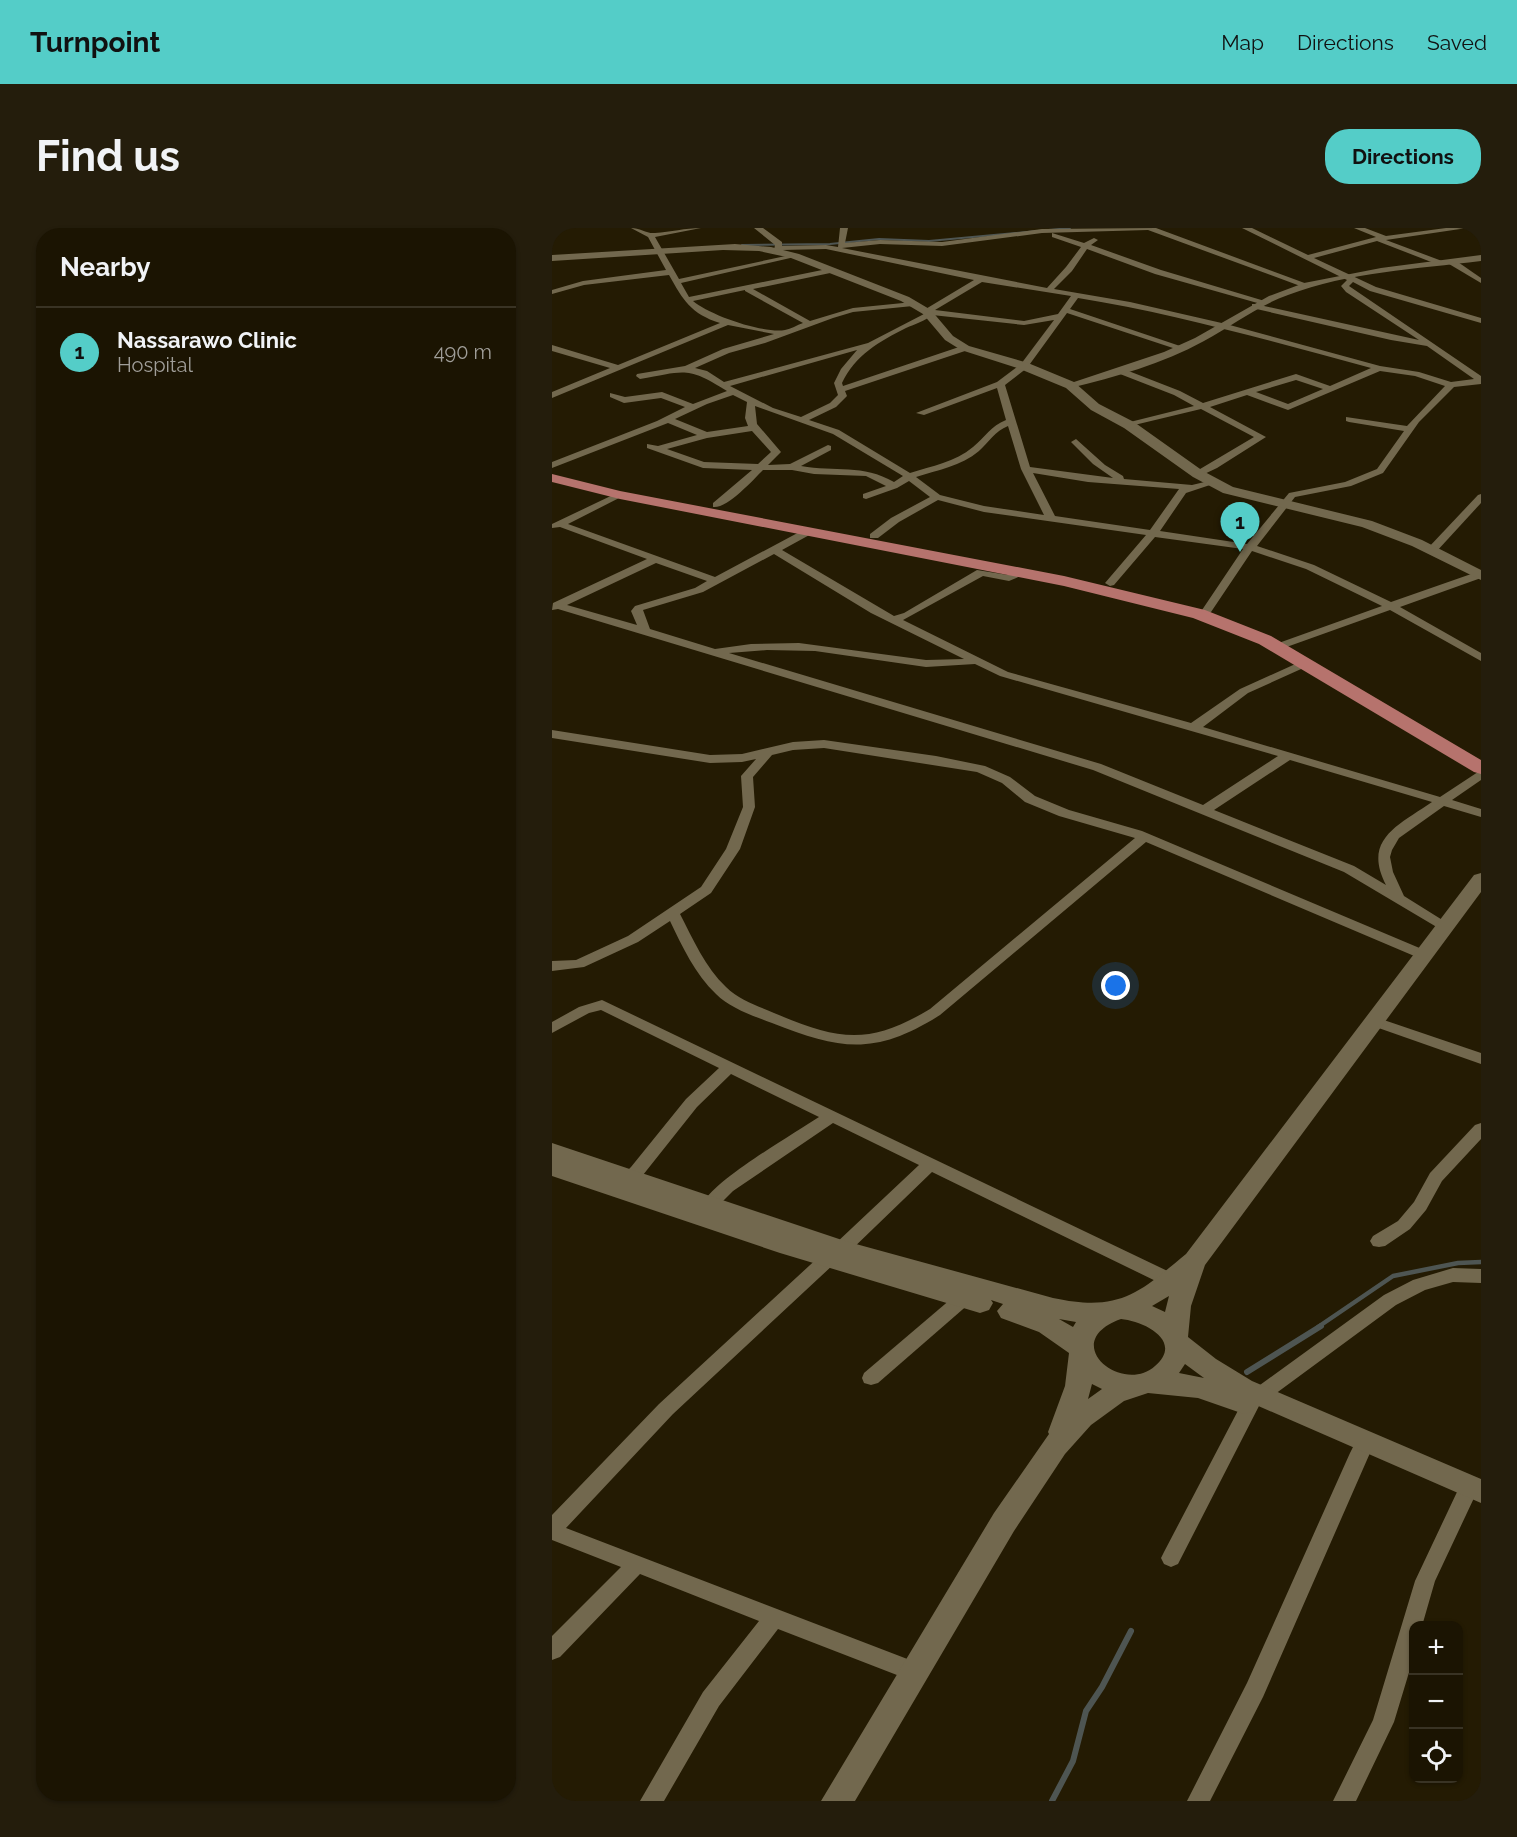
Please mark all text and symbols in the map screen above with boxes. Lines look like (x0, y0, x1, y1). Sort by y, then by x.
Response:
text: Turnpoint (30, 26, 160, 59)
text: Map (1221, 30, 1264, 55)
text: Directions (1297, 30, 1394, 55)
text: Saved (1427, 30, 1487, 55)
button: Directions (1325, 129, 1481, 184)
text: Find us (36, 132, 180, 181)
text: Nearby (60, 252, 150, 282)
text: Nassarawo Clinic (117, 327, 297, 353)
text: 1 (75, 340, 84, 364)
text: 490 m (434, 340, 492, 364)
text: Hospital (117, 353, 193, 377)
pin: 1 (1220, 502, 1260, 552)
your location (1101, 971, 1130, 1000)
map controls (1409, 1621, 1463, 1783)
button: + (1409, 1621, 1463, 1675)
button: − (1409, 1675, 1463, 1729)
button: locate (1409, 1729, 1463, 1783)

